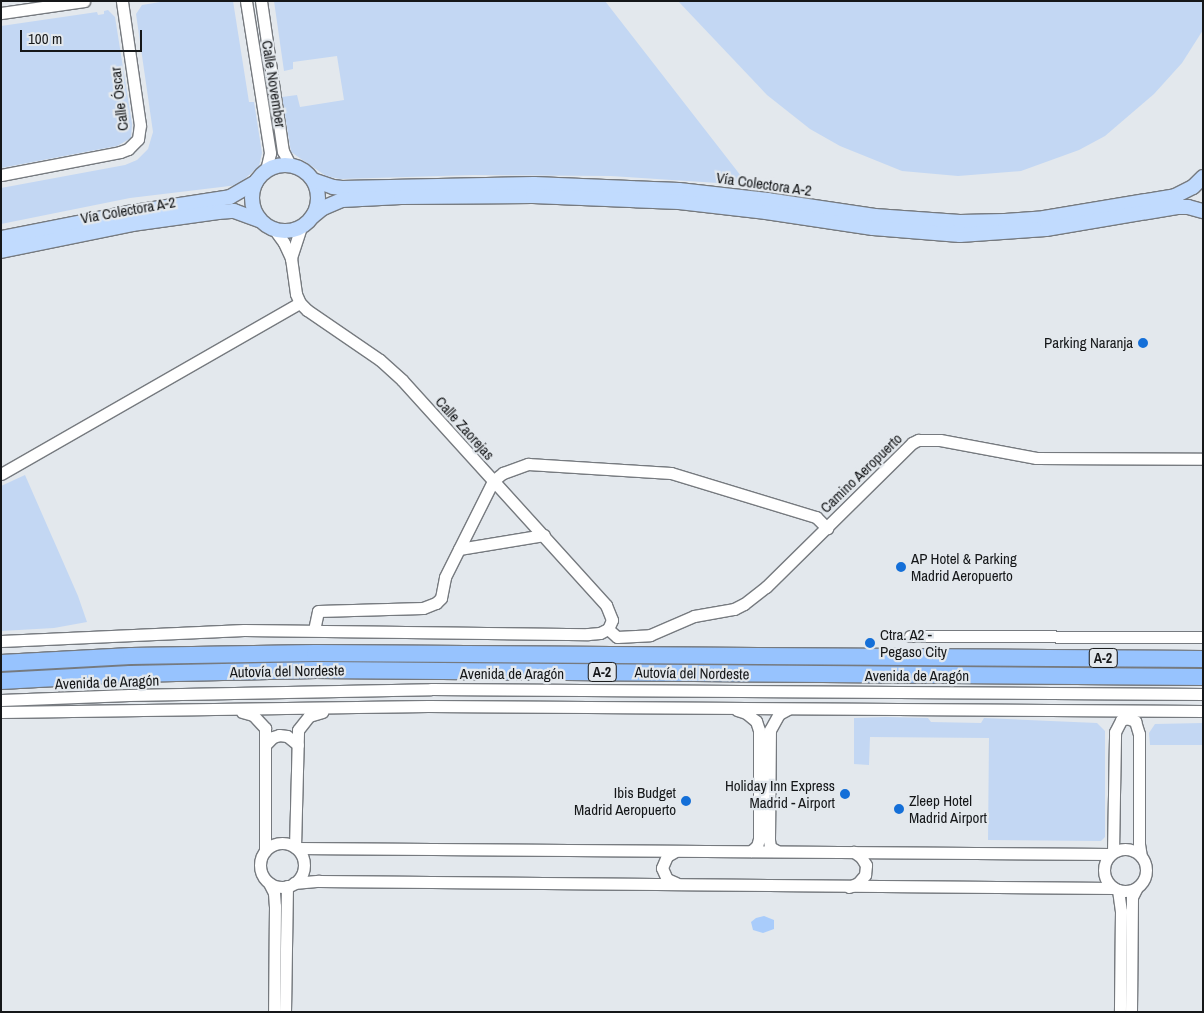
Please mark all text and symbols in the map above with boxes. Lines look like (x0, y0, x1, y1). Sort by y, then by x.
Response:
scale bar (22, 20, 145, 52)
text: 100 m (28, 28, 62, 49)
street label: Calle November (258, 39, 290, 129)
street label: Calle Óscar (106, 66, 132, 132)
street label: Vía Colectora A-2 (715, 168, 813, 200)
street label: Vía Colectora A-2 (79, 193, 177, 227)
place label: Parking Naranja (1044, 334, 1133, 352)
marker: Parking Naranja (1137, 337, 1149, 349)
street label: Calle Zaorejas (432, 393, 498, 463)
street label: Camino Aeropuerto (816, 429, 906, 517)
place label: AP Hotel & Parking Madrid Aeropuerto (911, 549, 1017, 584)
marker: AP Hotel & Parking Madrid Aeropuerto (895, 561, 907, 573)
place label: Ctra. A2 - Pegaso City (880, 625, 947, 660)
marker: Ctra. A2 - Pegaso City (864, 637, 876, 649)
road number: A-2 (1088, 646, 1118, 670)
road number: A-2 (587, 660, 617, 684)
street label: Autovía del Nordeste (229, 661, 345, 681)
street label: Autovía del Nordeste (634, 663, 750, 683)
street label: Avenida de Aragón (459, 665, 565, 683)
street label: Avenida de Aragón (864, 667, 970, 685)
street label: Avenida de Aragón (54, 671, 160, 693)
place label: Holiday Inn Express Madrid - Airport (725, 776, 835, 811)
place label: Ibis Budget Madrid Aeropuerto (573, 783, 676, 818)
marker: Holiday Inn Express Madrid - Airport (839, 788, 851, 800)
place label: Zleep Hotel Madrid Airport (909, 791, 988, 826)
marker: Ibis Budget Madrid Aeropuerto (680, 795, 692, 807)
marker: Zleep Hotel Madrid Airport (893, 803, 905, 815)

